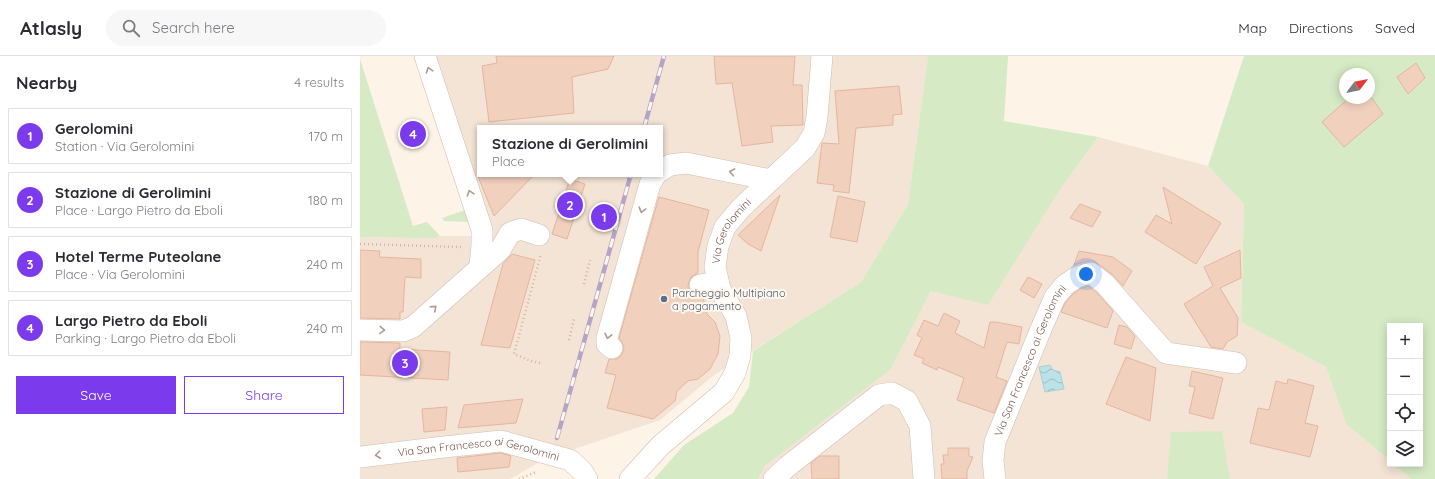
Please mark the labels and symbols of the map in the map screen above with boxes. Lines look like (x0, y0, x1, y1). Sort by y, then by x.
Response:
one-way arrow (426, 66, 434, 73)
north arrow (1339, 68, 1375, 104)
pin: 4 (400, 119, 426, 149)
one-way arrow (729, 169, 735, 177)
one-way arrow (466, 190, 474, 197)
pin: 2 (557, 190, 583, 220)
street label: Via Gerolomini (709, 195, 754, 265)
pin: 1 (591, 202, 617, 232)
one-way arrow (639, 207, 647, 214)
your location (1076, 264, 1096, 284)
street label: Via San Francesco ai Gerolomini (991, 282, 1069, 438)
place label: Parcheggio Multipiano a pagamento (672, 286, 786, 313)
marker: Parcheggio Multipiano a pagamento (659, 294, 669, 304)
one-way arrow (429, 305, 437, 313)
one-way arrow (379, 326, 385, 335)
one-way arrow (605, 333, 613, 339)
pin: 3 (392, 348, 418, 378)
street label: Via San Francesco ai Gerolomini (397, 434, 561, 464)
one-way arrow (375, 450, 381, 459)

